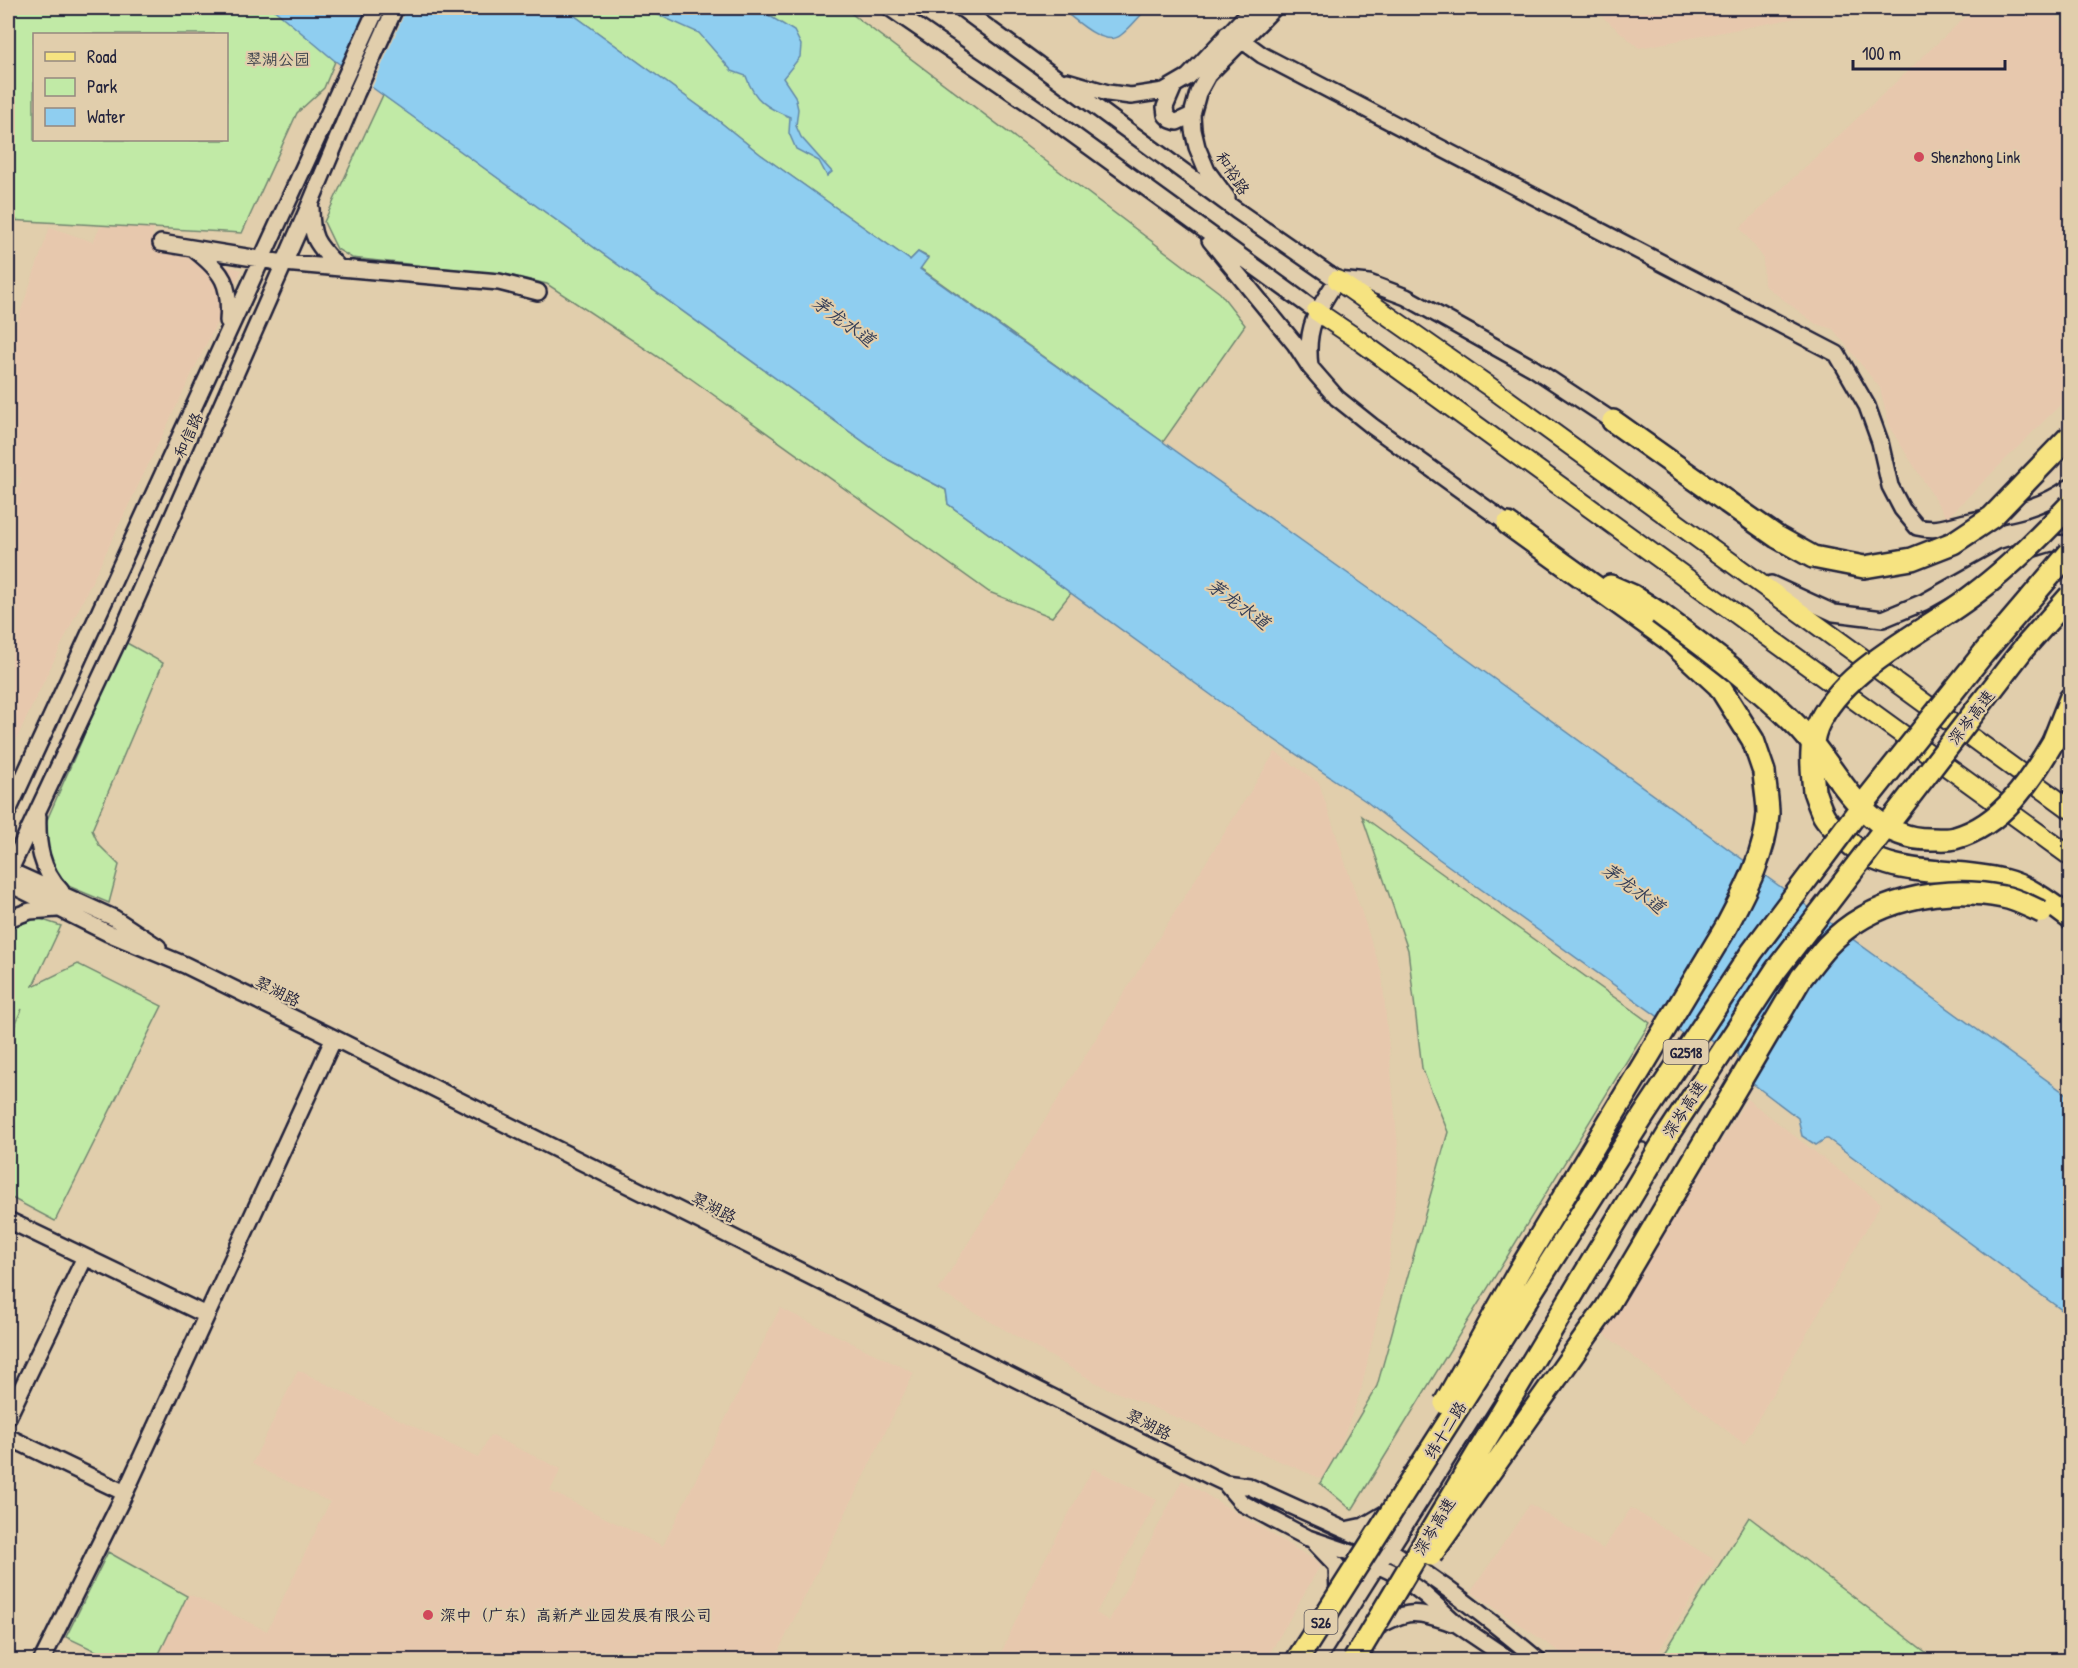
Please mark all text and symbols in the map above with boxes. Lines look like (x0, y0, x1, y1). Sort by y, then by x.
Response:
legend (33, 33, 228, 141)
scale bar (1853, 33, 2004, 71)
text: 100 m (1862, 41, 1901, 66)
text: Road (87, 44, 117, 69)
park label: 翠湖公园 (246, 48, 310, 70)
text: Park (87, 74, 118, 99)
text: Water (87, 104, 125, 129)
place label: Shenzhong Link (1931, 146, 2020, 168)
street label: 和裕路 (1211, 147, 1255, 199)
marker: Shenzhong Link (1912, 150, 1926, 164)
water label: 茅龙水道 (808, 290, 882, 353)
street label: 和信路 (168, 409, 208, 461)
water label: 茅龙水道 (1203, 573, 1277, 636)
street label: 深岑高速 (1943, 685, 1999, 749)
water label: 茅龙水道 (1598, 857, 1672, 920)
street label: 翠湖路 (252, 971, 304, 1011)
road number: G2518 (1664, 1040, 1708, 1064)
street label: 深岑高速 (1657, 1076, 1711, 1142)
street label: 翠湖路 (688, 1186, 740, 1228)
street label: 纬十二路 (1419, 1397, 1471, 1463)
street label: 翠湖路 (1123, 1403, 1175, 1445)
street label: 深岑高速 (1408, 1493, 1460, 1559)
place label: 深中（广东）高新产业园发展有限公司 (440, 1604, 712, 1626)
marker: 深中（广东）高新产业园发展有限公司 (421, 1608, 435, 1622)
road number: S26 (1304, 1610, 1338, 1634)

